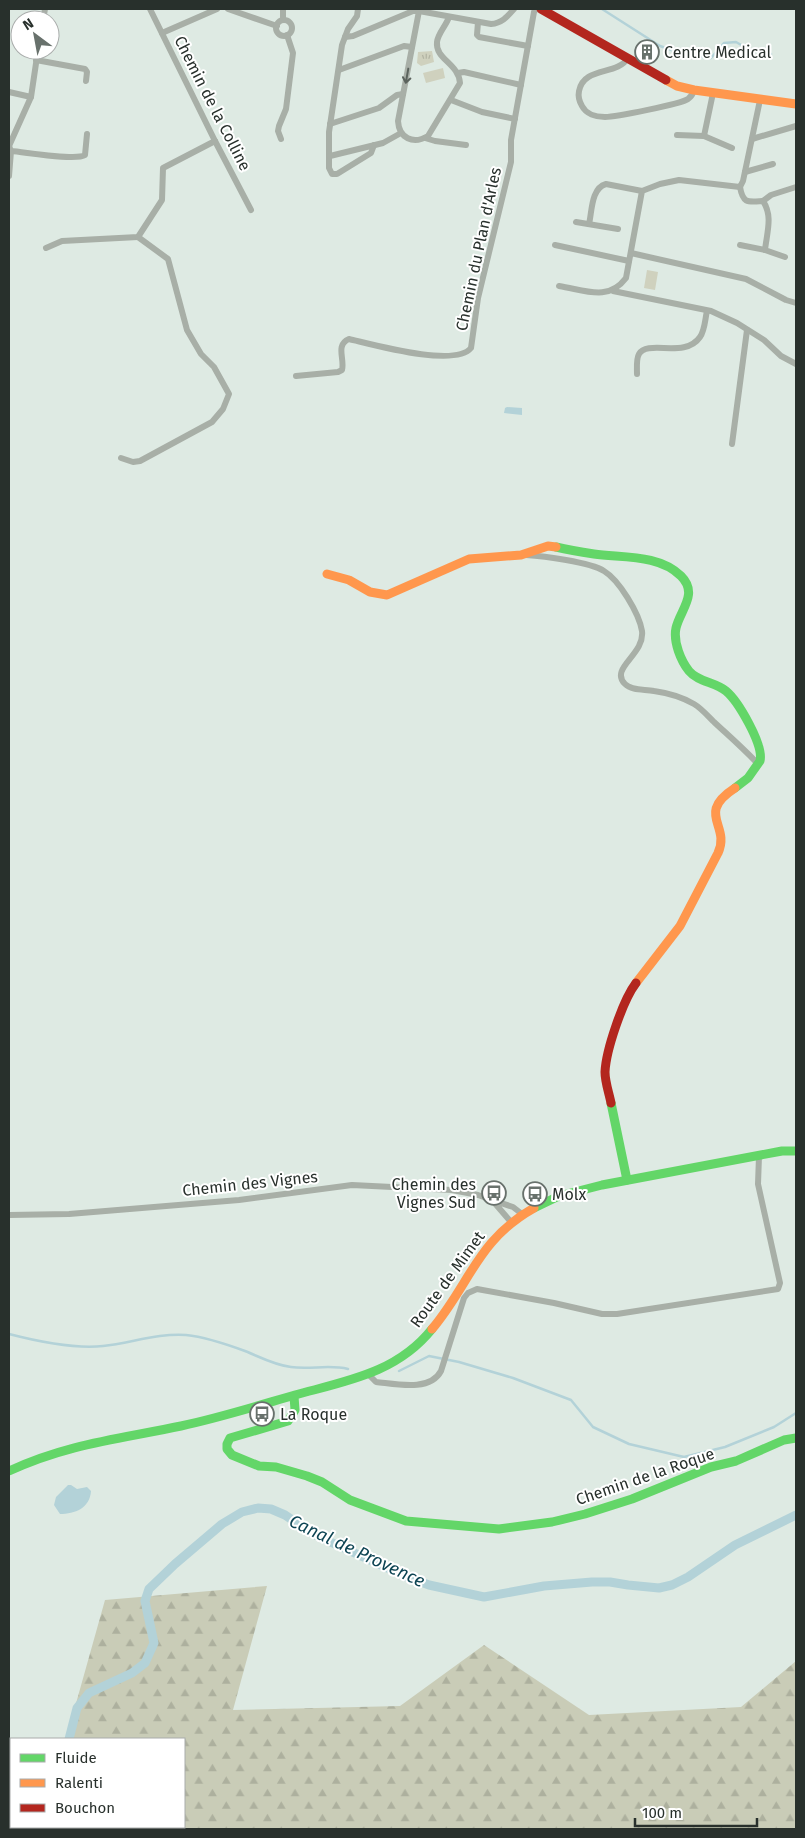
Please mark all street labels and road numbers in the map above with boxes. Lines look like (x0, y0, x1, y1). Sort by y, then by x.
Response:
street label: Chemin de la Colline (170, 33, 255, 174)
street label: Chemin du Plan d'Arles (452, 166, 505, 333)
street label: Chemin des Vignes (181, 1167, 319, 1200)
street label: Route de Mimet (406, 1227, 489, 1331)
street label: Chemin de la Roque (573, 1444, 717, 1509)

